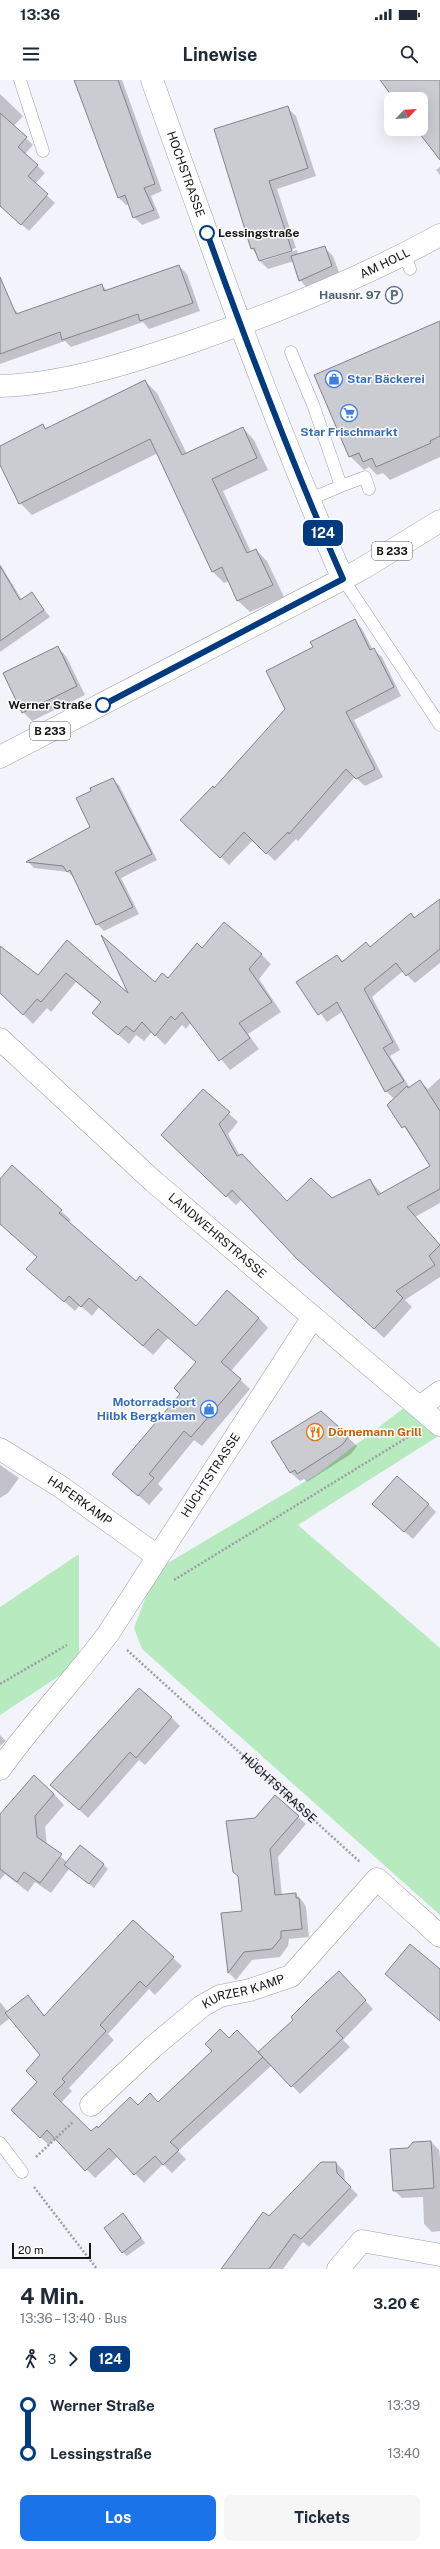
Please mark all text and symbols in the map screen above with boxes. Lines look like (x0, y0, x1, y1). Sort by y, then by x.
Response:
text: 13:36 (20, 6, 60, 23)
icon: menu (20, 43, 42, 65)
icon: search (398, 43, 420, 65)
text: Linewise (183, 44, 257, 65)
north arrow (384, 92, 428, 136)
map controls (384, 92, 428, 136)
street label: HOCHSTRASSE (164, 129, 208, 219)
marker: Lessingstraße (199, 225, 215, 241)
place label: Lessingstraße (218, 226, 300, 240)
street label: AM HOLL (358, 245, 412, 281)
parking icon: Hausnr. 97 (384, 285, 404, 305)
place label: Hausnr. 97 (319, 288, 381, 302)
shop icon: Star Bäckerei (324, 369, 344, 389)
place label: Star Bäckerei (347, 372, 425, 386)
supermarket icon: Star Frischmarkt (339, 403, 359, 423)
place label: Star Frischmarkt (300, 425, 398, 439)
line badge: 124 (300, 520, 346, 546)
text: 124 (311, 525, 335, 541)
road number: B 233 (372, 542, 412, 560)
marker: Werner Straße (95, 697, 111, 713)
place label: Werner Straße (8, 698, 92, 712)
road number: B 233 (30, 722, 70, 740)
street label: LANDWEHRSTRASSE (165, 1190, 269, 1281)
place label: Motorradsport Hilbk Bergkamen (97, 1395, 196, 1423)
shop icon: Motorradsport Hilbk Bergkamen (199, 1399, 219, 1419)
restaurant icon: Dörnemann Grill (305, 1422, 325, 1442)
place label: Dörnemann Grill (328, 1425, 422, 1439)
street label: HÜCHTSTRASSE (178, 1431, 243, 1520)
street label: HAFERKAMP (45, 1473, 115, 1528)
street label: HÜCHTSTRASSE (238, 1750, 319, 1826)
street label: KURZER KAMP (200, 1972, 287, 2012)
scale bar (12, 2241, 91, 2260)
text: 20 m (18, 2244, 43, 2256)
text: 4 Min. (20, 2283, 85, 2309)
text: 3.20 € (373, 2295, 420, 2312)
text: 13:36 – 13:40 · Bus (20, 2311, 127, 2326)
icon: walk (20, 2348, 42, 2370)
icon: forward (62, 2348, 84, 2370)
text: 124 (98, 2351, 122, 2367)
text: 3 (48, 2352, 56, 2367)
text: Werner Straße (50, 2397, 155, 2414)
text: 13:39 (387, 2398, 420, 2413)
text: Lessingstraße (50, 2445, 152, 2462)
text: 13:40 (388, 2446, 420, 2461)
button: Los (20, 2495, 216, 2541)
button: Tickets (224, 2495, 420, 2541)

